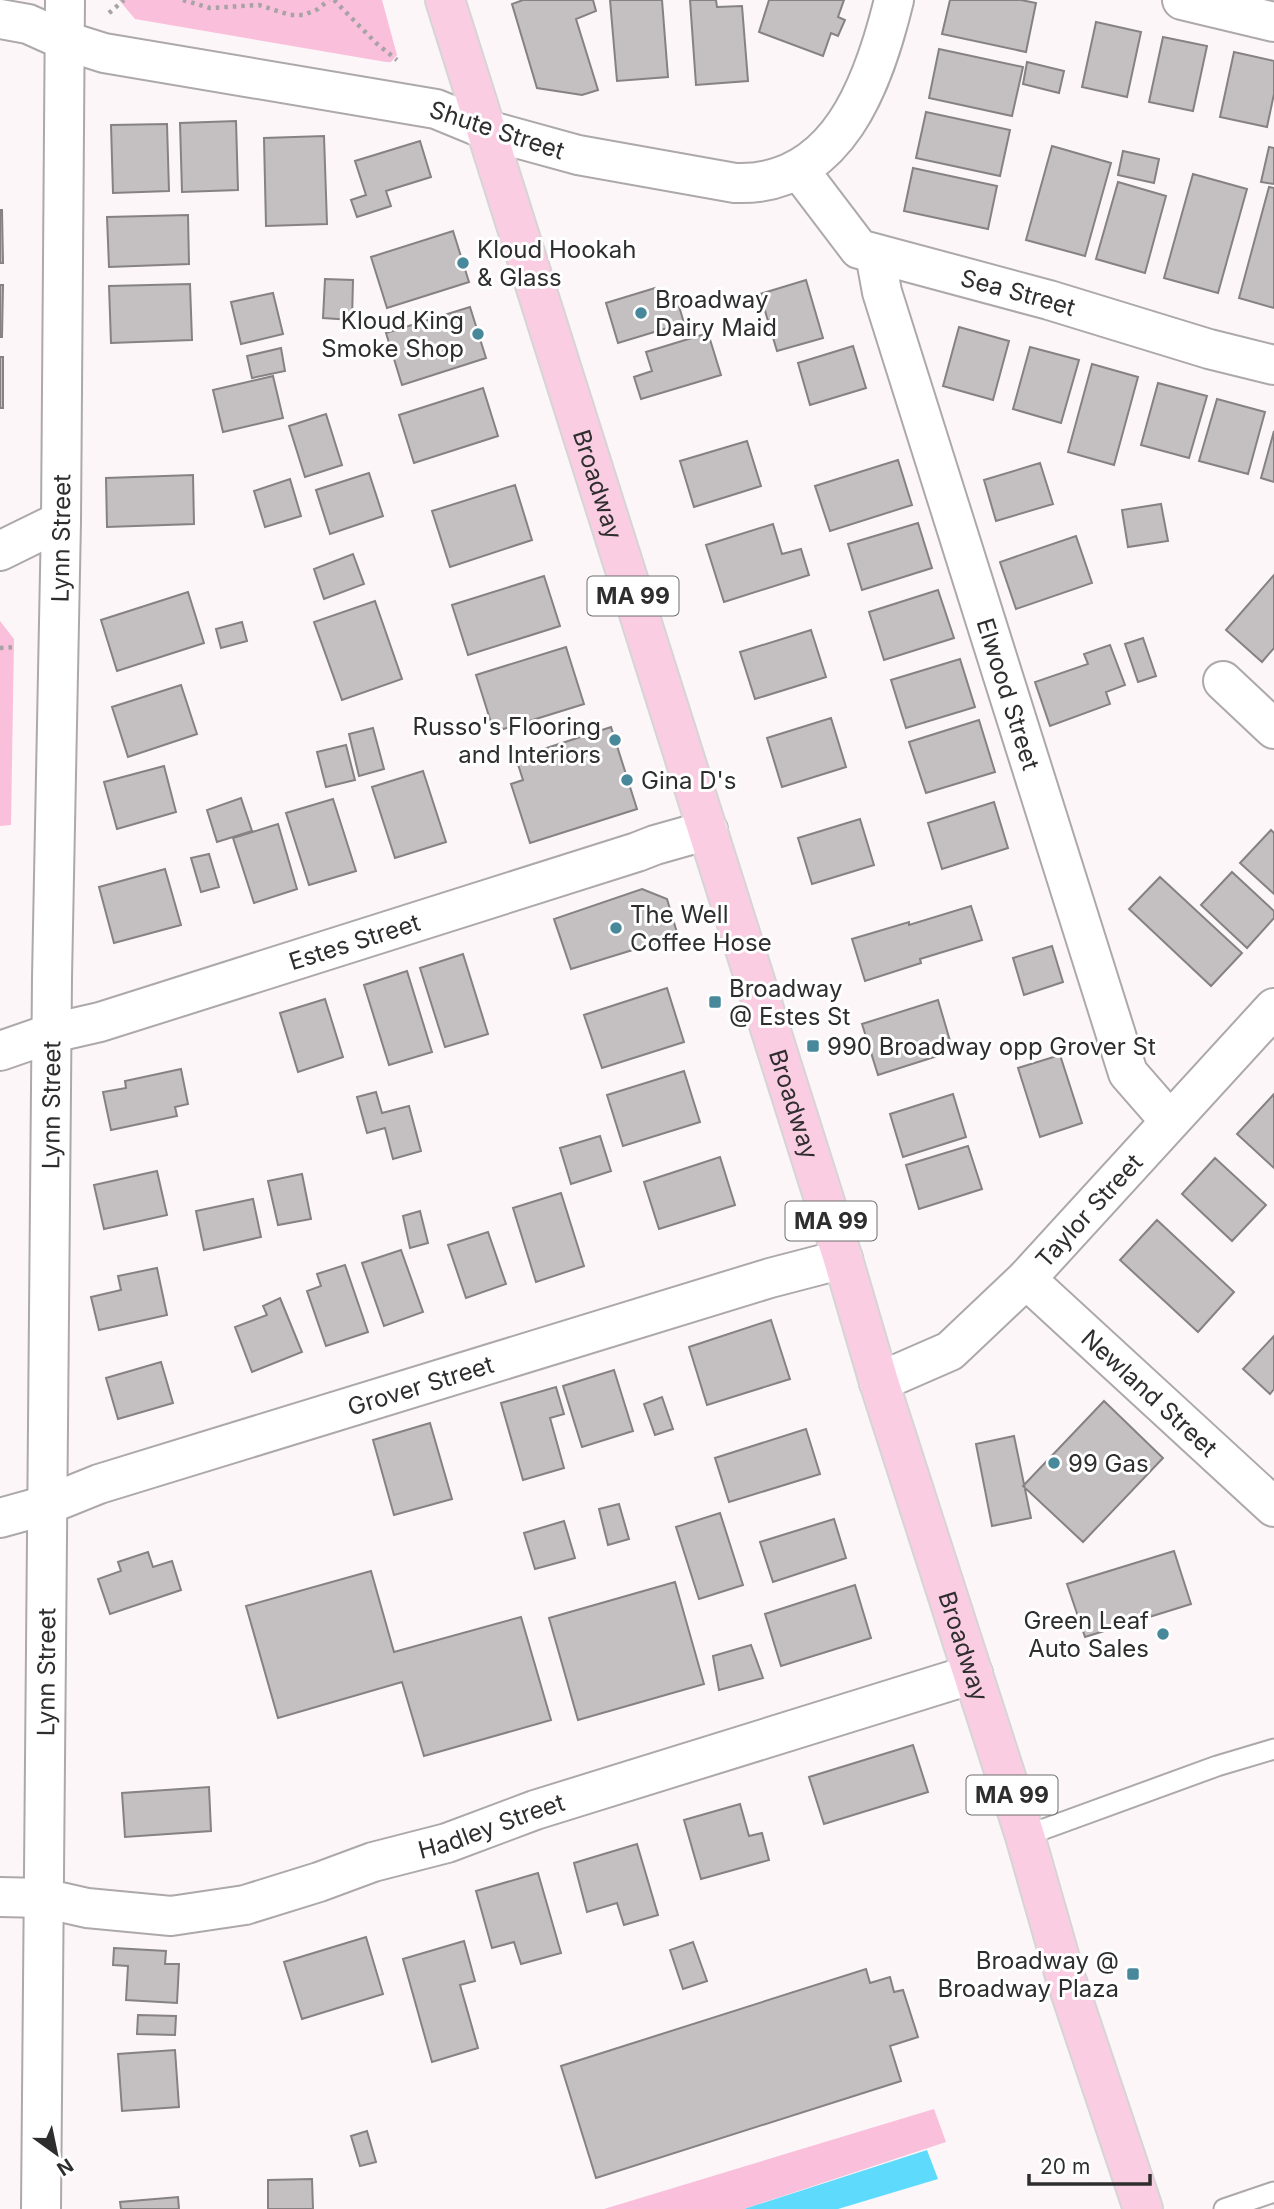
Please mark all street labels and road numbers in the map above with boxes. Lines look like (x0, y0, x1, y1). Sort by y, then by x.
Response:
street label: Shute Street (426, 95, 568, 165)
street label: Sea Street (958, 262, 1079, 322)
street label: Broadway (567, 426, 629, 543)
street label: Lynn Street (45, 474, 76, 603)
road number: MA 99 (588, 576, 678, 616)
street label: Elwood Street (971, 614, 1046, 773)
street label: Estes Street (285, 907, 424, 976)
street label: Lynn Street (36, 1041, 66, 1169)
street label: Broadway (763, 1046, 825, 1163)
street label: Taylor Street (1029, 1147, 1148, 1274)
road number: MA 99 (786, 1202, 876, 1240)
street label: Newland Street (1076, 1323, 1224, 1462)
street label: Grover Street (344, 1349, 497, 1421)
street label: Broadway (933, 1588, 995, 1705)
street label: Lynn Street (31, 1608, 61, 1736)
road number: MA 99 (967, 1776, 1058, 1814)
street label: Hadley Street (415, 1787, 568, 1864)

